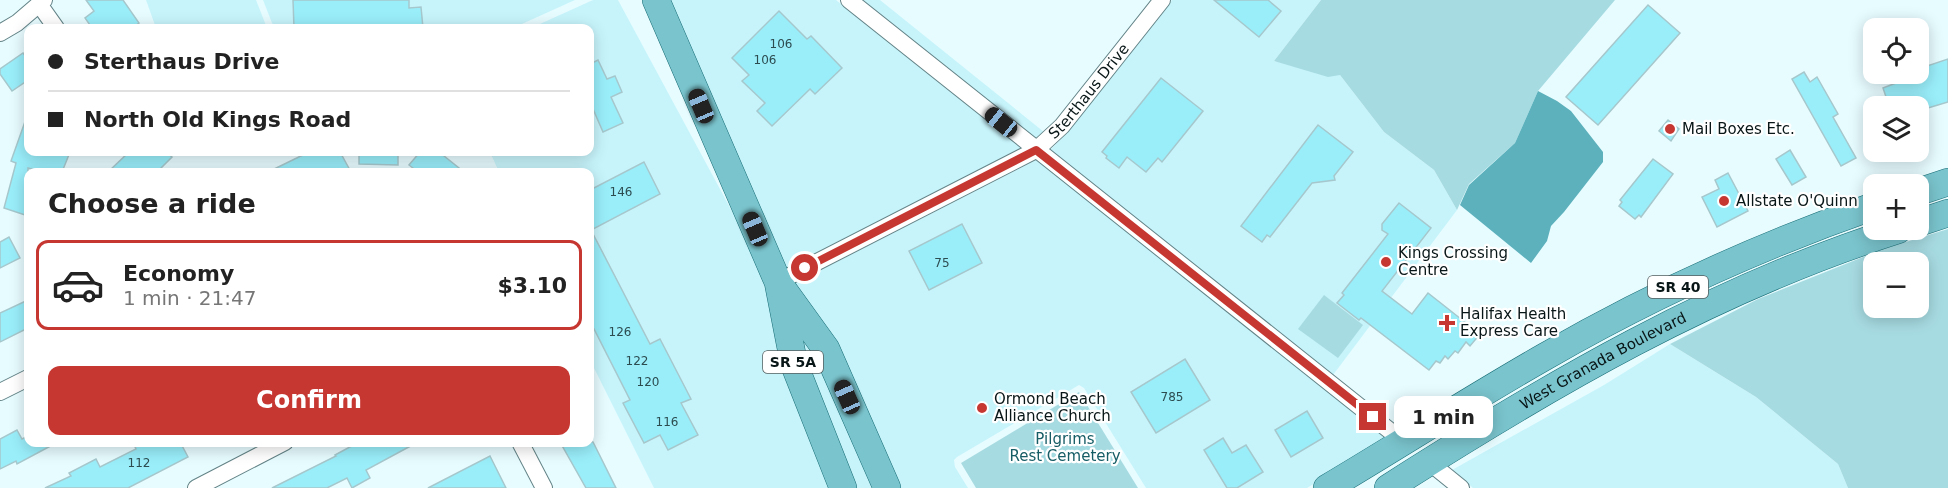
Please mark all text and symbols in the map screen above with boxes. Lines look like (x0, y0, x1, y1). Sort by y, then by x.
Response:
map controls (1863, 18, 1929, 318)
button: locate (1863, 18, 1929, 84)
house number: 106 (770, 37, 792, 51)
street label: Sterthaus Drive (1045, 40, 1133, 143)
text: Sterthaus Drive (84, 49, 280, 74)
house number: 106 (754, 53, 776, 67)
car (686, 86, 716, 126)
button: layers (1863, 96, 1929, 162)
car (981, 104, 1021, 140)
text: North Old Kings Road (84, 107, 351, 132)
place label: Mail Boxes Etc. (1682, 120, 1795, 138)
marker: Mail Boxes Etc. (1663, 122, 1677, 136)
button: + (1863, 174, 1929, 240)
house number: 146 (610, 185, 632, 199)
text: Choose a ride (48, 188, 256, 219)
place label: Allstate O'Quinn (1736, 192, 1858, 210)
marker: Allstate O'Quinn (1717, 194, 1731, 208)
car (740, 209, 770, 249)
place label: Kings Crossing Centre (1398, 244, 1508, 279)
button: − (1863, 252, 1929, 318)
route start (791, 254, 818, 281)
marker: Kings Crossing Centre (1379, 255, 1393, 269)
house number: 75 (934, 256, 950, 270)
icon: car (51, 258, 105, 312)
text: Economy (123, 261, 234, 286)
text: $3.10 (497, 273, 567, 298)
road number: SR 40 (1648, 276, 1708, 298)
text: 1 min · 21:47 (123, 286, 257, 310)
place label: Halifax Health Express Care (1460, 305, 1566, 340)
street label: West Granada Boulevard (1517, 308, 1689, 413)
marker: Halifax Health Express Care (1438, 314, 1456, 332)
house number: 126 (609, 325, 631, 339)
road number: SR 5A (763, 351, 823, 373)
house number: 122 (626, 354, 648, 368)
button: Confirm (48, 366, 570, 435)
house number: 120 (637, 375, 659, 389)
car (831, 377, 863, 417)
place label: Ormond Beach Alliance Church (994, 390, 1111, 425)
house number: 785 (1161, 390, 1183, 404)
callout: 1 min (1394, 396, 1493, 438)
marker: Ormond Beach Alliance Church (975, 401, 989, 415)
route end (1359, 403, 1386, 430)
text: 1 min (1412, 405, 1475, 429)
house number: 116 (656, 415, 678, 429)
park label: Pilgrims Rest Cemetery (1009, 430, 1121, 465)
house number: 112 (128, 456, 150, 470)

